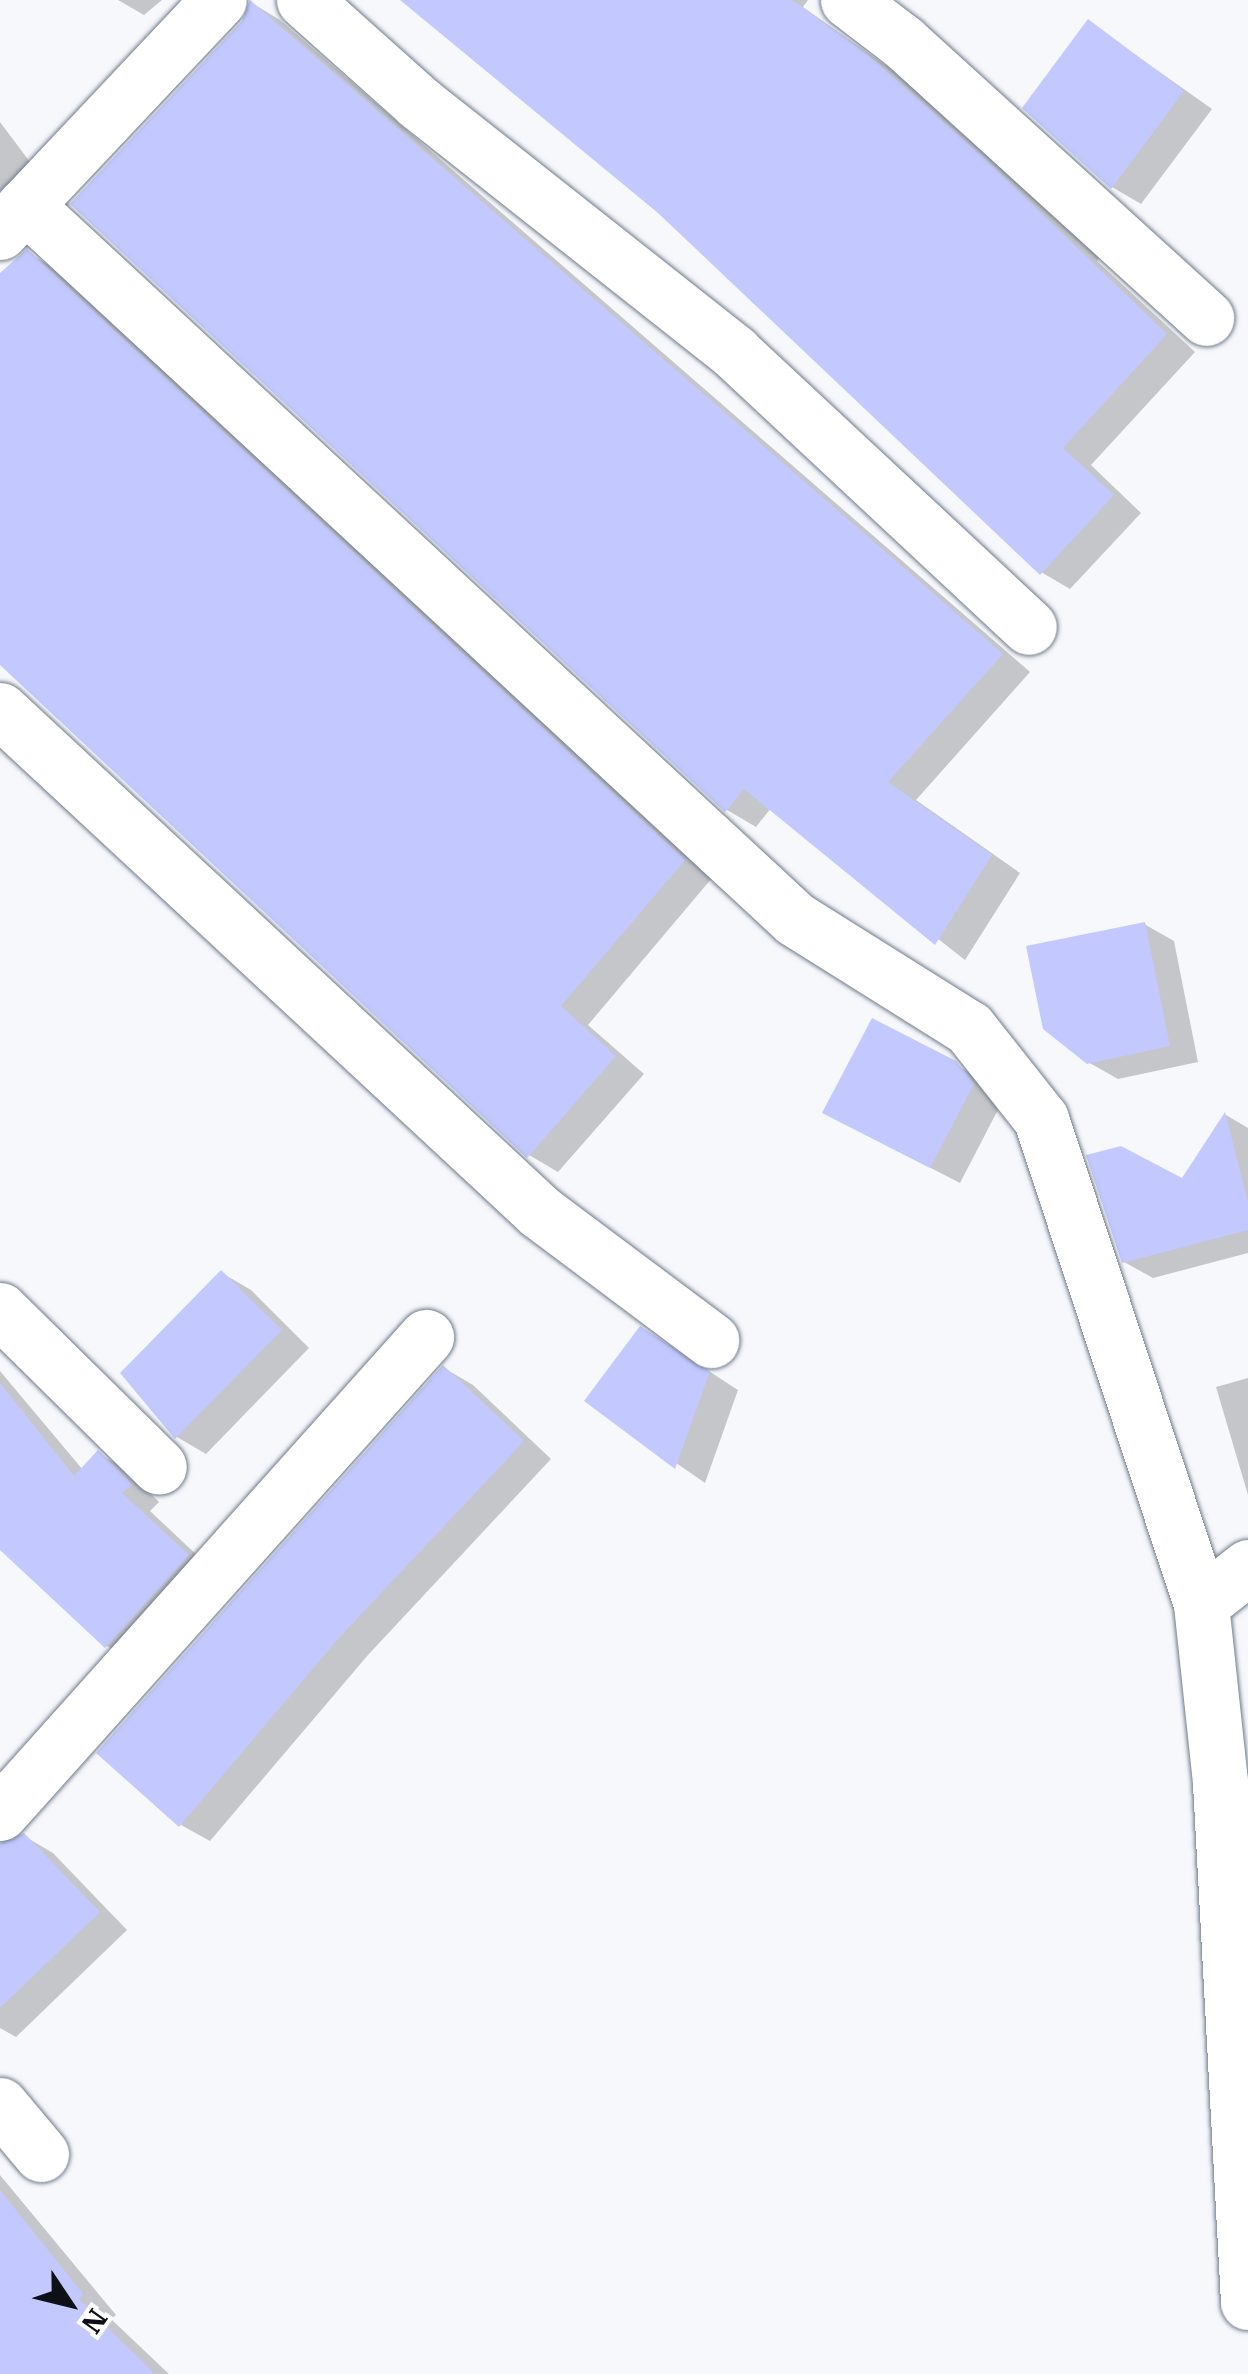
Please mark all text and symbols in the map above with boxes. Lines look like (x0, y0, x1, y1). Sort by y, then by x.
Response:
north arrow (20, 2254, 120, 2354)
text: N (73, 2302, 116, 2341)

